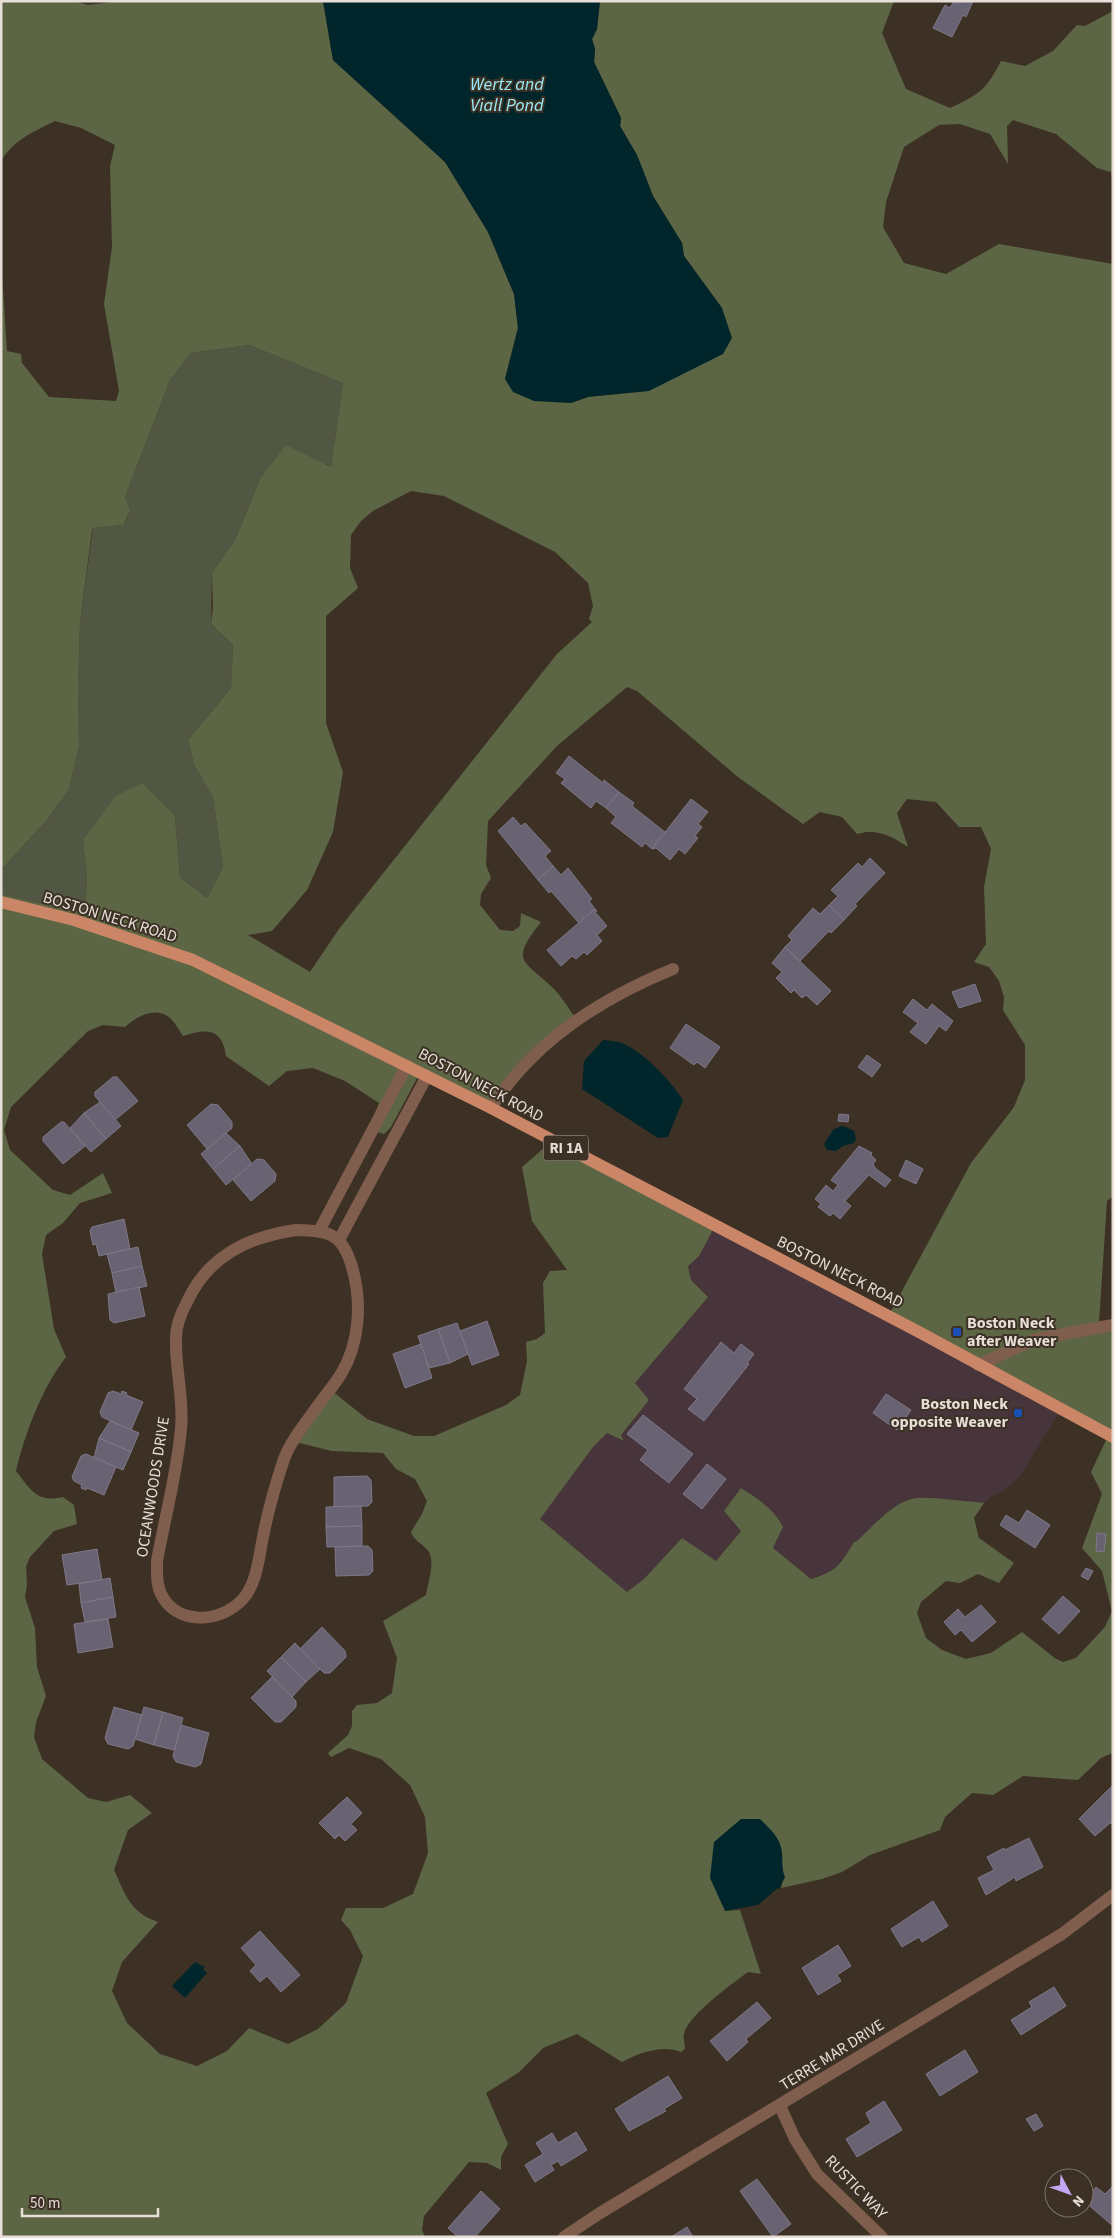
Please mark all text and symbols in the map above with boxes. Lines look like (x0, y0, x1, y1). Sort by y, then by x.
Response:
water label: Wertz and Viall Pond (470, 72, 544, 118)
street label: BOSTON NECK ROAD (40, 886, 180, 948)
street label: BOSTON NECK ROAD (414, 1043, 548, 1127)
road number: RI 1A (544, 1136, 588, 1160)
street label: BOSTON NECK ROAD (773, 1231, 907, 1313)
place label: Boston Neck after Weaver (967, 1312, 1057, 1352)
marker: Boston Neck after Weaver (951, 1326, 963, 1338)
place label: Boston Neck opposite Weaver (891, 1393, 1009, 1433)
marker: Boston Neck opposite Weaver (1012, 1407, 1024, 1419)
street label: OCEANWOODS DRIVE (131, 1415, 175, 1559)
street label: TERRE MAR DRIVE (776, 2014, 888, 2096)
street label: RUSTIC WAY (820, 2150, 892, 2224)
north arrow (1044, 2168, 1094, 2218)
scale bar (22, 2186, 159, 2218)
text: N (1067, 2191, 1089, 2211)
text: 50 m (30, 2193, 60, 2214)

